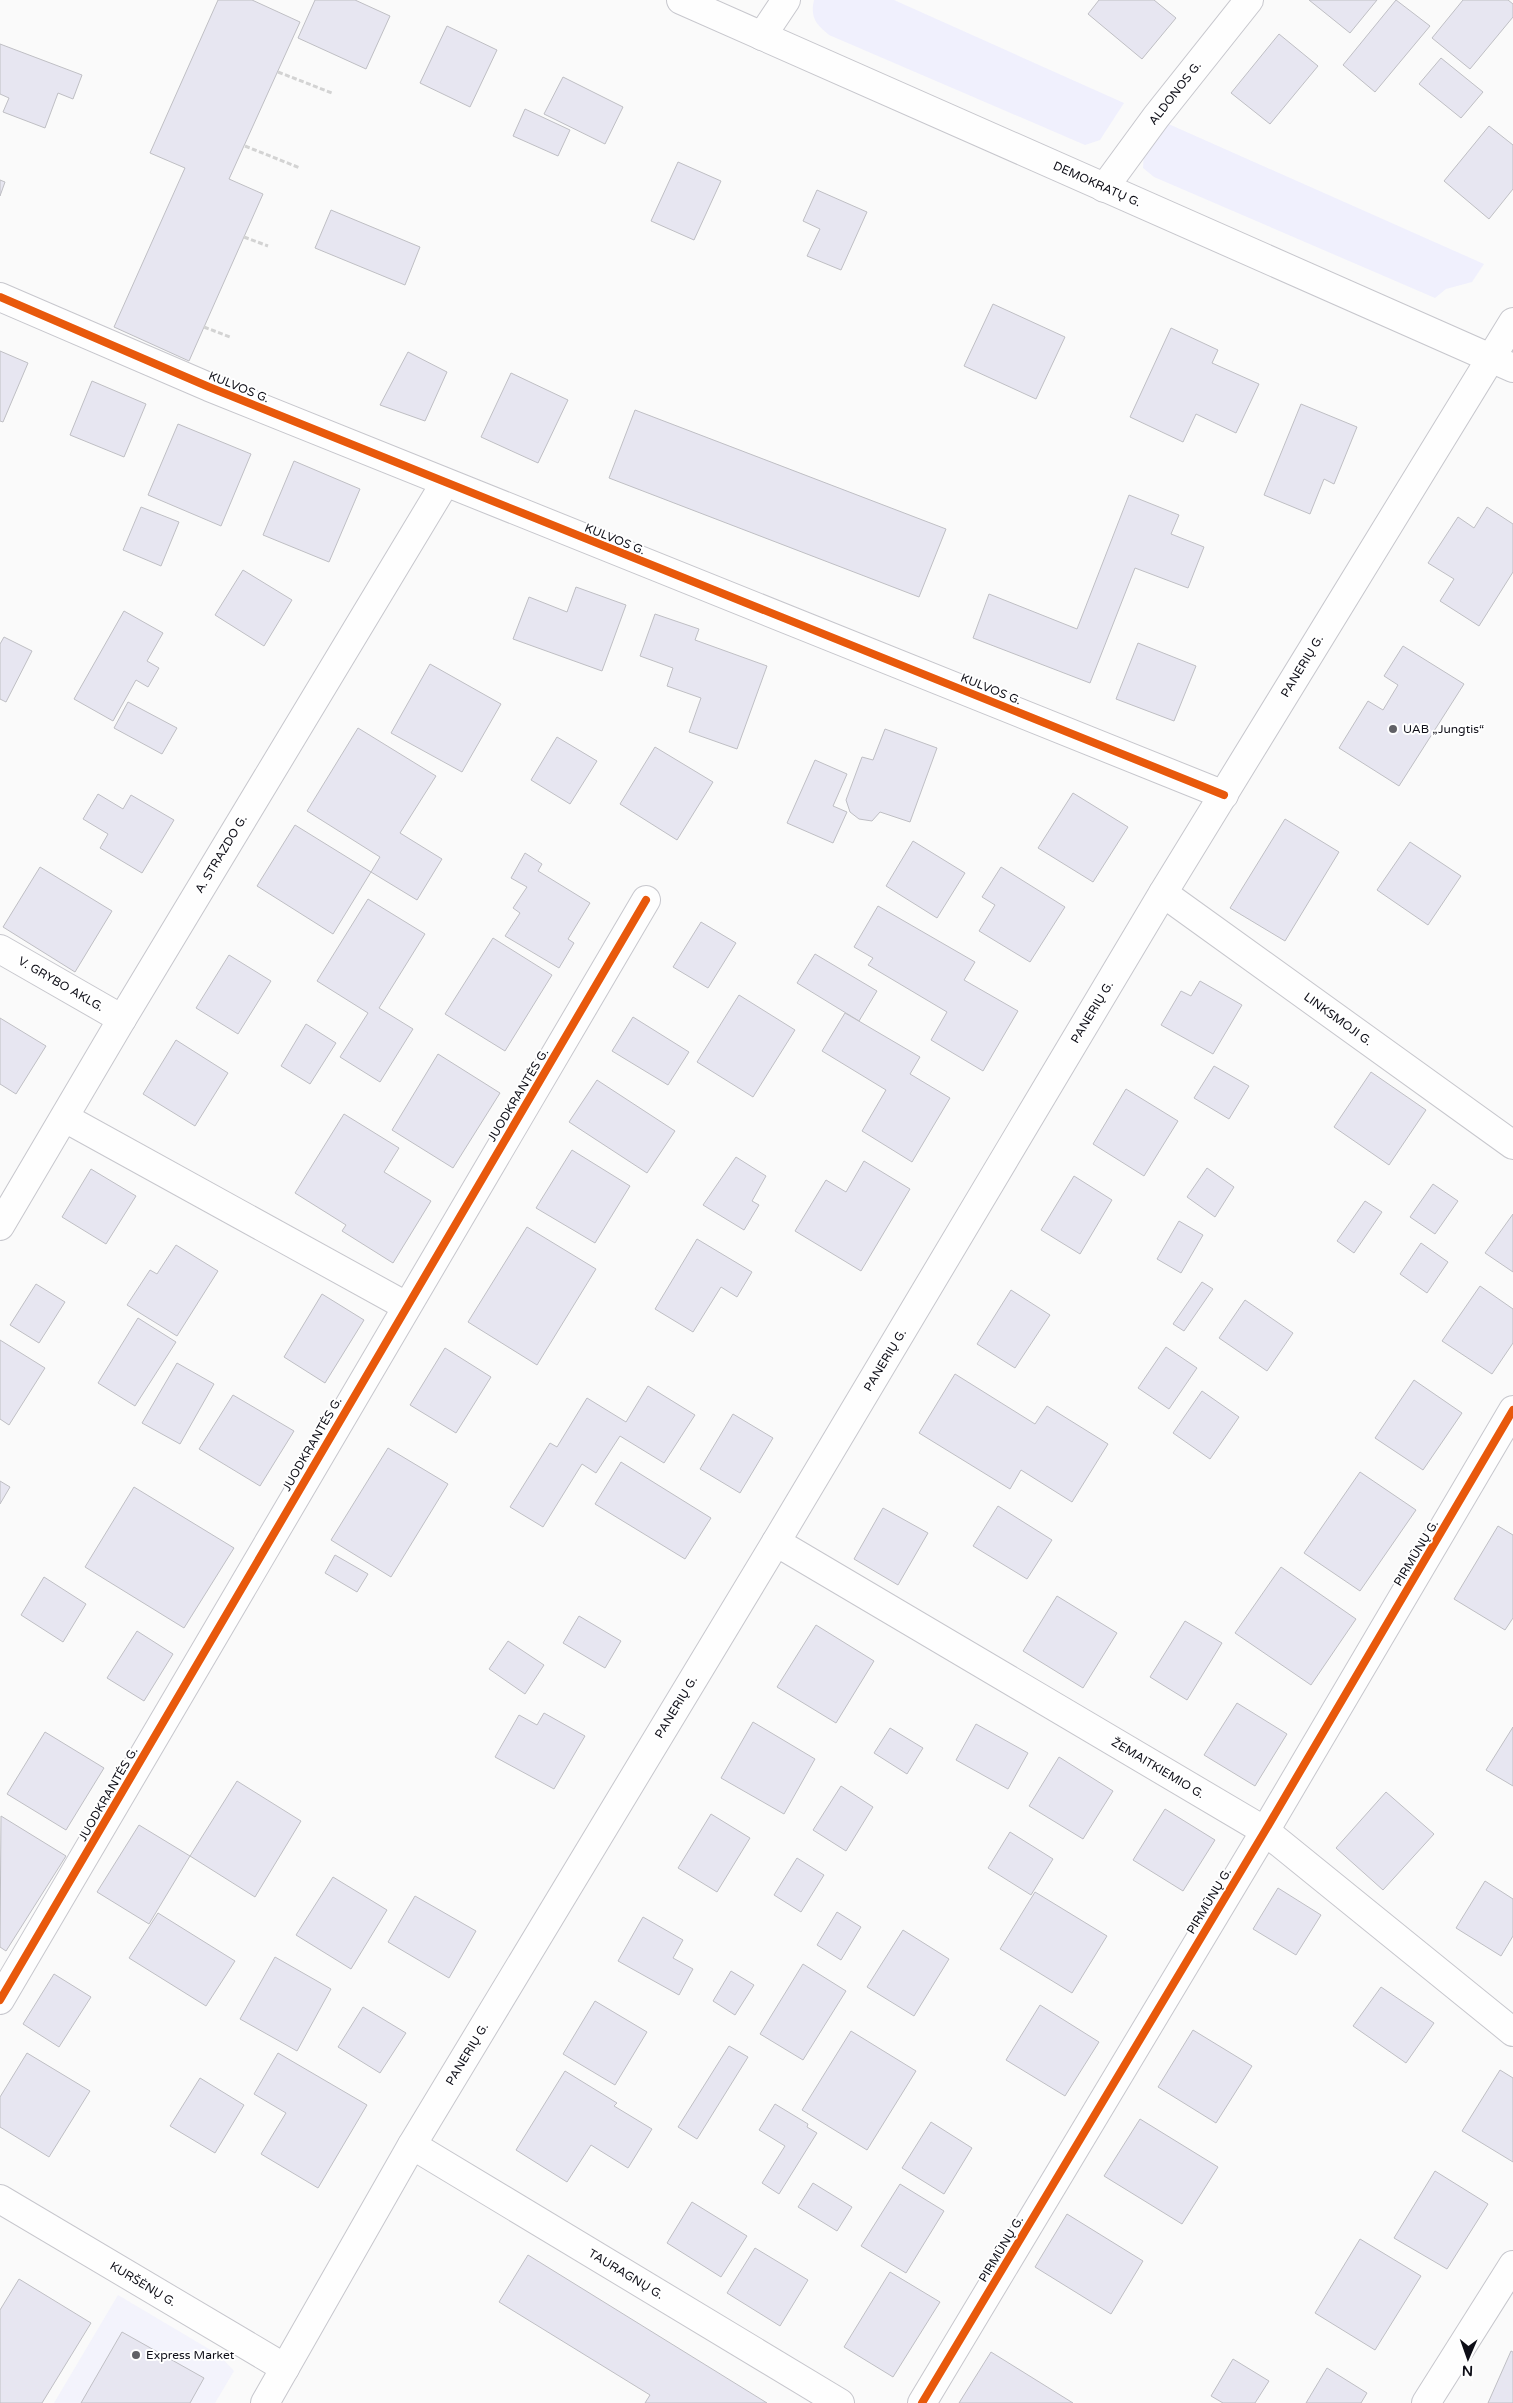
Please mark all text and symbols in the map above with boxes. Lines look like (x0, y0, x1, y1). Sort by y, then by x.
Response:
street label: ALDONOS G. (1146, 58, 1204, 128)
street label: DEMOKRATŲ G. (1051, 158, 1143, 210)
street label: KULVOS G. (207, 369, 271, 405)
street label: KULVOS G. (583, 521, 647, 557)
street label: PANERIŲ G. (1278, 632, 1326, 700)
street label: KULVOS G. (959, 671, 1023, 707)
place label: UAB „Jungtis“ (1403, 722, 1484, 736)
marker: UAB „Jungtis“ (1387, 723, 1399, 735)
street label: A. STRAZDO G. (192, 812, 250, 896)
street label: V. GRYBO AKLG. (16, 954, 106, 1014)
street label: PANERIŲ G. (1068, 978, 1116, 1046)
street label: LINKSMOJI G. (1301, 990, 1375, 1048)
street label: JUODKRANTĖS G. (485, 1046, 551, 1144)
street label: PANERIŲ G. (861, 1326, 909, 1394)
street label: JUODKRANTĖS G. (279, 1394, 345, 1494)
street label: PIRMŪNŲ G. (1391, 1517, 1441, 1589)
street label: PANERIŲ G. (652, 1673, 700, 1741)
street label: ŽEMAITKIEMIO G. (1109, 1735, 1207, 1801)
street label: JUODKRANTĖS G. (75, 1744, 141, 1844)
street label: PIRMŪNŲ G. (1184, 1865, 1234, 1937)
street label: PANERIŲ G. (443, 2020, 491, 2088)
street label: PIRMŪNŲ G. (976, 2213, 1026, 2285)
street label: TAURAGNŲ G. (586, 2246, 666, 2302)
street label: KURŠĖNŲ G. (107, 2259, 179, 2309)
north arrow (1443, 2333, 1493, 2383)
place label: Express Market (146, 2348, 235, 2362)
marker: Express Market (130, 2349, 142, 2361)
text: N (1462, 2362, 1473, 2379)

